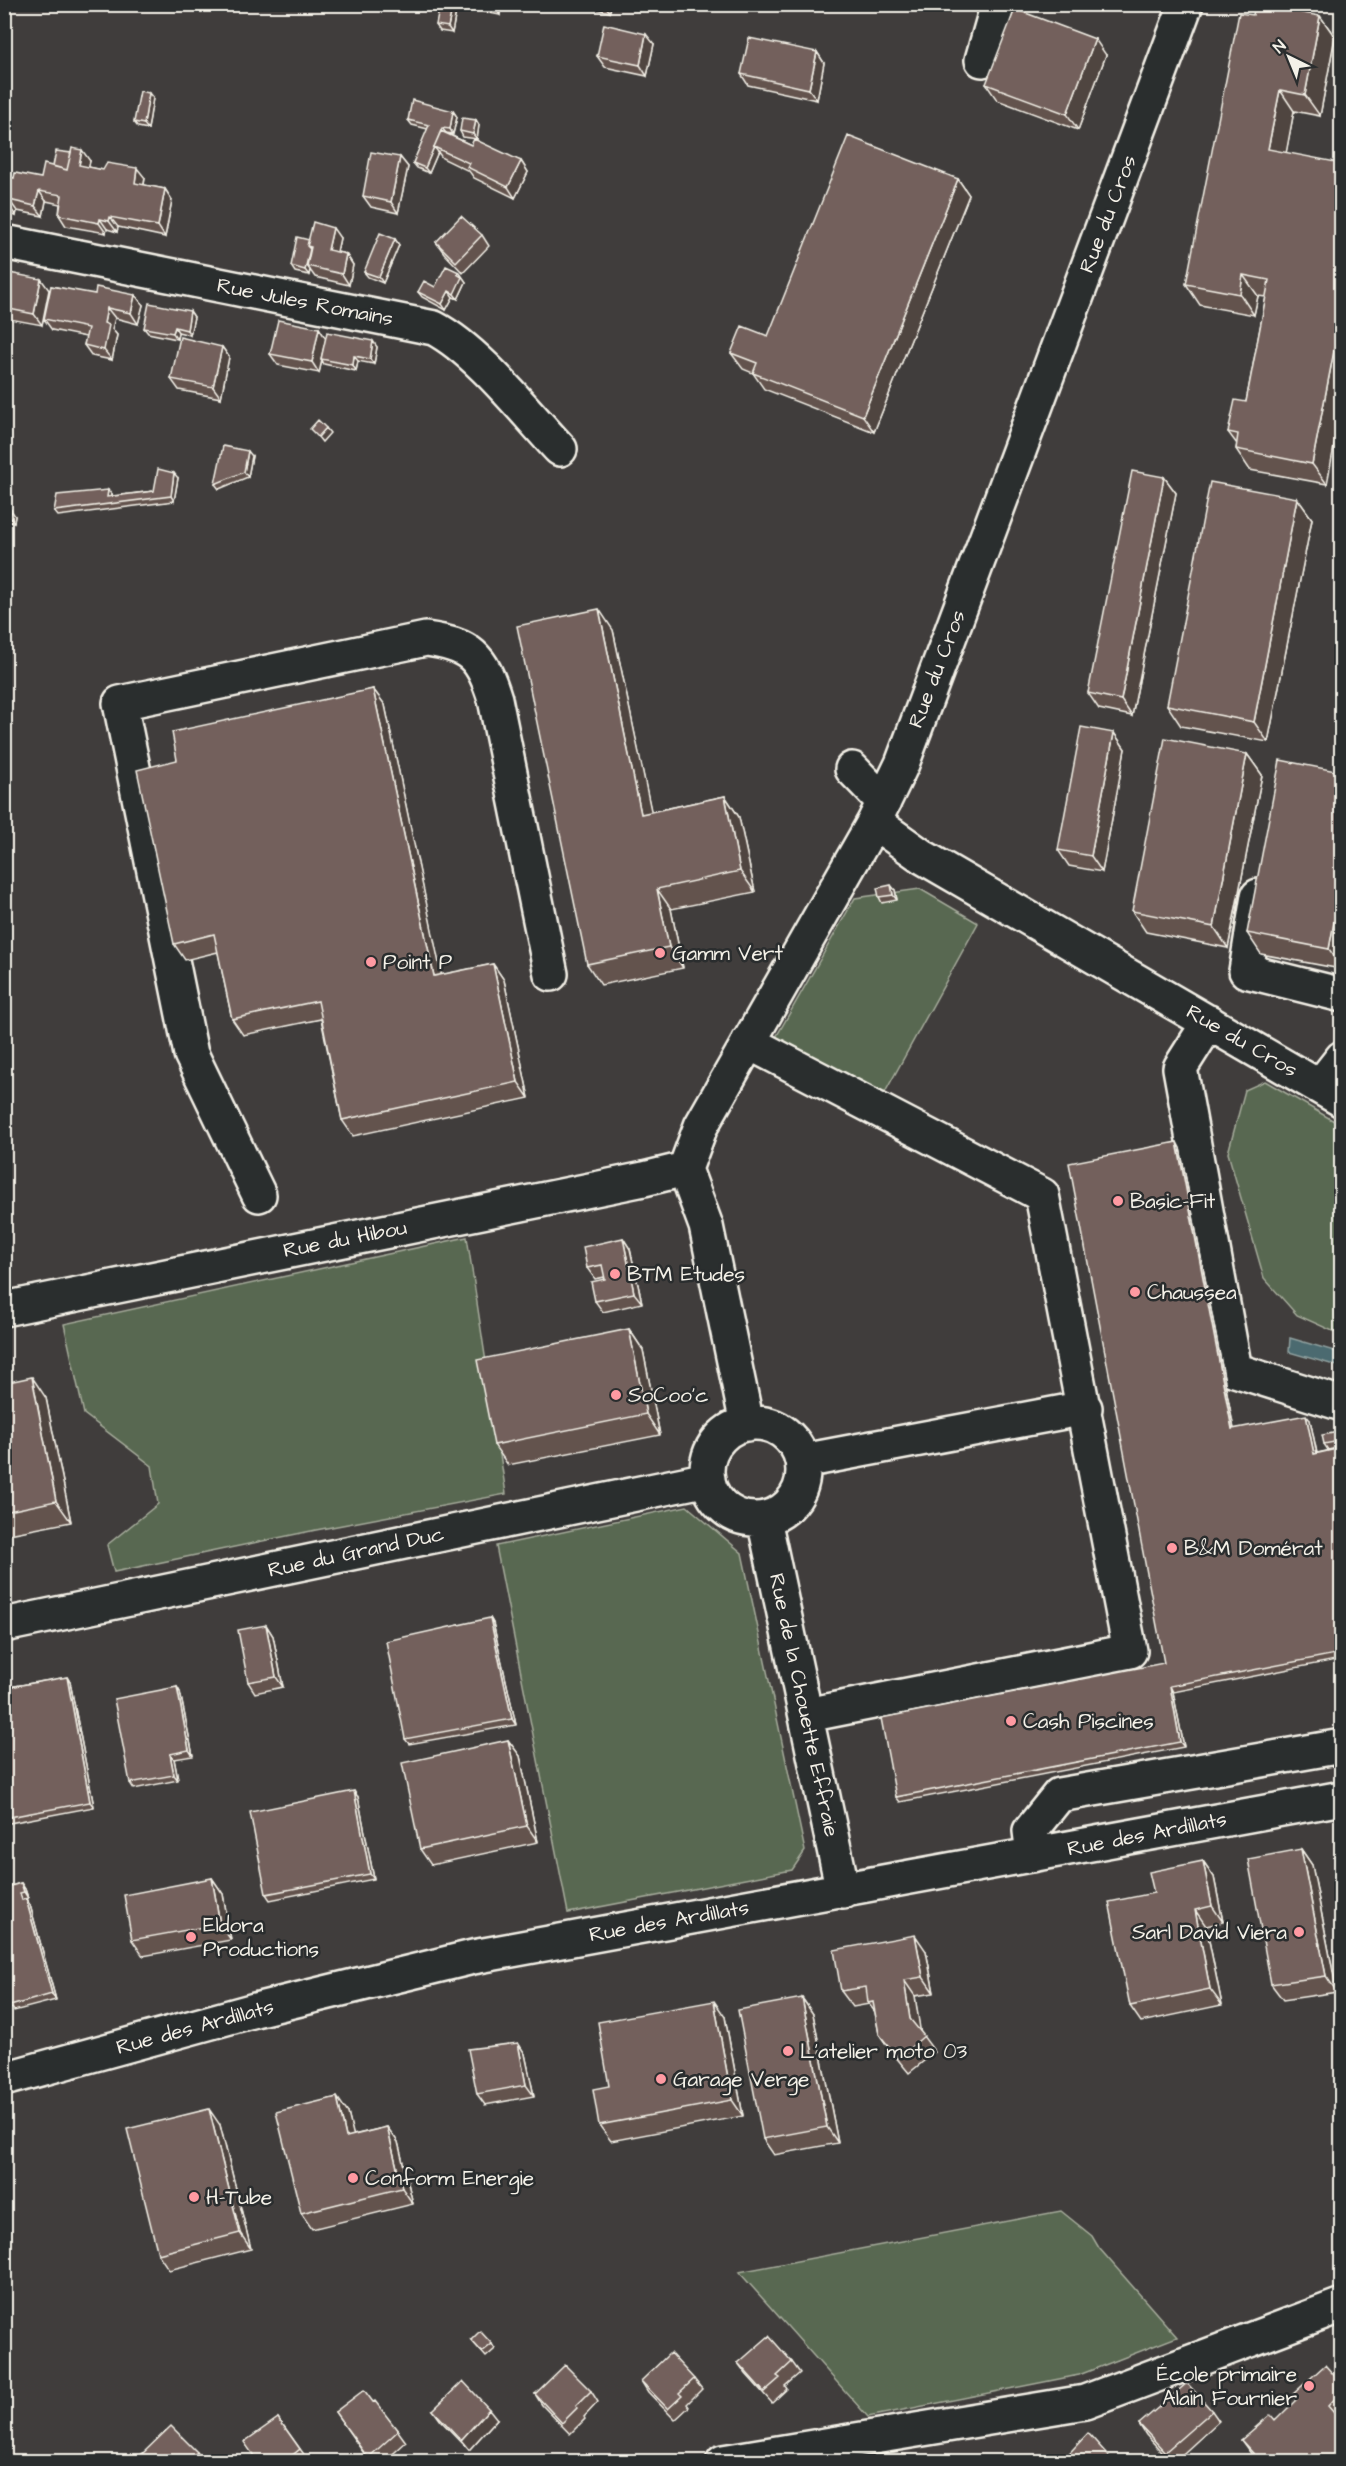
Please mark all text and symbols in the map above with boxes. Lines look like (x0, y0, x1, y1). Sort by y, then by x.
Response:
north arrow (1259, 27, 1319, 87)
text: N (1268, 35, 1291, 58)
street label: Rue du Cros (1072, 151, 1144, 277)
street label: Rue Jules Romains (214, 271, 396, 333)
street label: Rue du Cros (901, 606, 973, 732)
place label: Gamm Vert (672, 939, 783, 968)
marker: Gamm Vert (653, 946, 667, 960)
place label: Point P (383, 948, 453, 977)
marker: Point P (364, 955, 378, 969)
street label: Rue du Cros (1181, 997, 1303, 1085)
place label: Basic-Fit (1130, 1187, 1216, 1216)
marker: Basic-Fit (1111, 1194, 1125, 1208)
street label: Rue du Hibou (281, 1213, 410, 1265)
place label: BTM Etudes (627, 1260, 745, 1289)
marker: BTM Etudes (608, 1267, 622, 1281)
place label: Chaussea (1147, 1278, 1237, 1307)
marker: Chaussea (1128, 1285, 1142, 1299)
place label: SoCoo'c (628, 1381, 709, 1410)
marker: SoCoo'c (609, 1388, 623, 1402)
street label: Rue du Grand Duc (265, 1519, 447, 1585)
place label: B&M Domérat (1184, 1534, 1323, 1563)
marker: B&M Domérat (1165, 1541, 1179, 1555)
street label: Rue de la Chouette Effraie (762, 1571, 846, 1839)
place label: Cash Piscines (1023, 1707, 1154, 1736)
marker: Cash Piscines (1004, 1714, 1018, 1728)
street label: Rue des Ardillats (1065, 1804, 1229, 1864)
street label: Rue des Ardillats (587, 1893, 751, 1949)
place label: Eldora Productions (203, 1911, 319, 1964)
place label: Sarl David Viera (1132, 1918, 1287, 1947)
marker: Sarl David Viera (1292, 1925, 1306, 1939)
marker: Eldora Productions (184, 1930, 198, 1944)
street label: Rue des Ardillats (113, 1992, 277, 2062)
place label: L'atelier moto 03 (800, 2037, 967, 2066)
marker: L'atelier moto 03 (781, 2044, 795, 2058)
place label: Garage Verge (673, 2065, 809, 2096)
marker: Garage Verge (654, 2072, 668, 2086)
place label: Conform Energie (365, 2164, 534, 2195)
marker: Conform Energie (346, 2171, 360, 2185)
place label: H-Tube (206, 2183, 272, 2212)
marker: H-Tube (187, 2190, 201, 2204)
place label: École primaire Alain Fournier (1157, 2360, 1297, 2413)
marker: École primaire Alain Fournier (1302, 2379, 1316, 2393)

